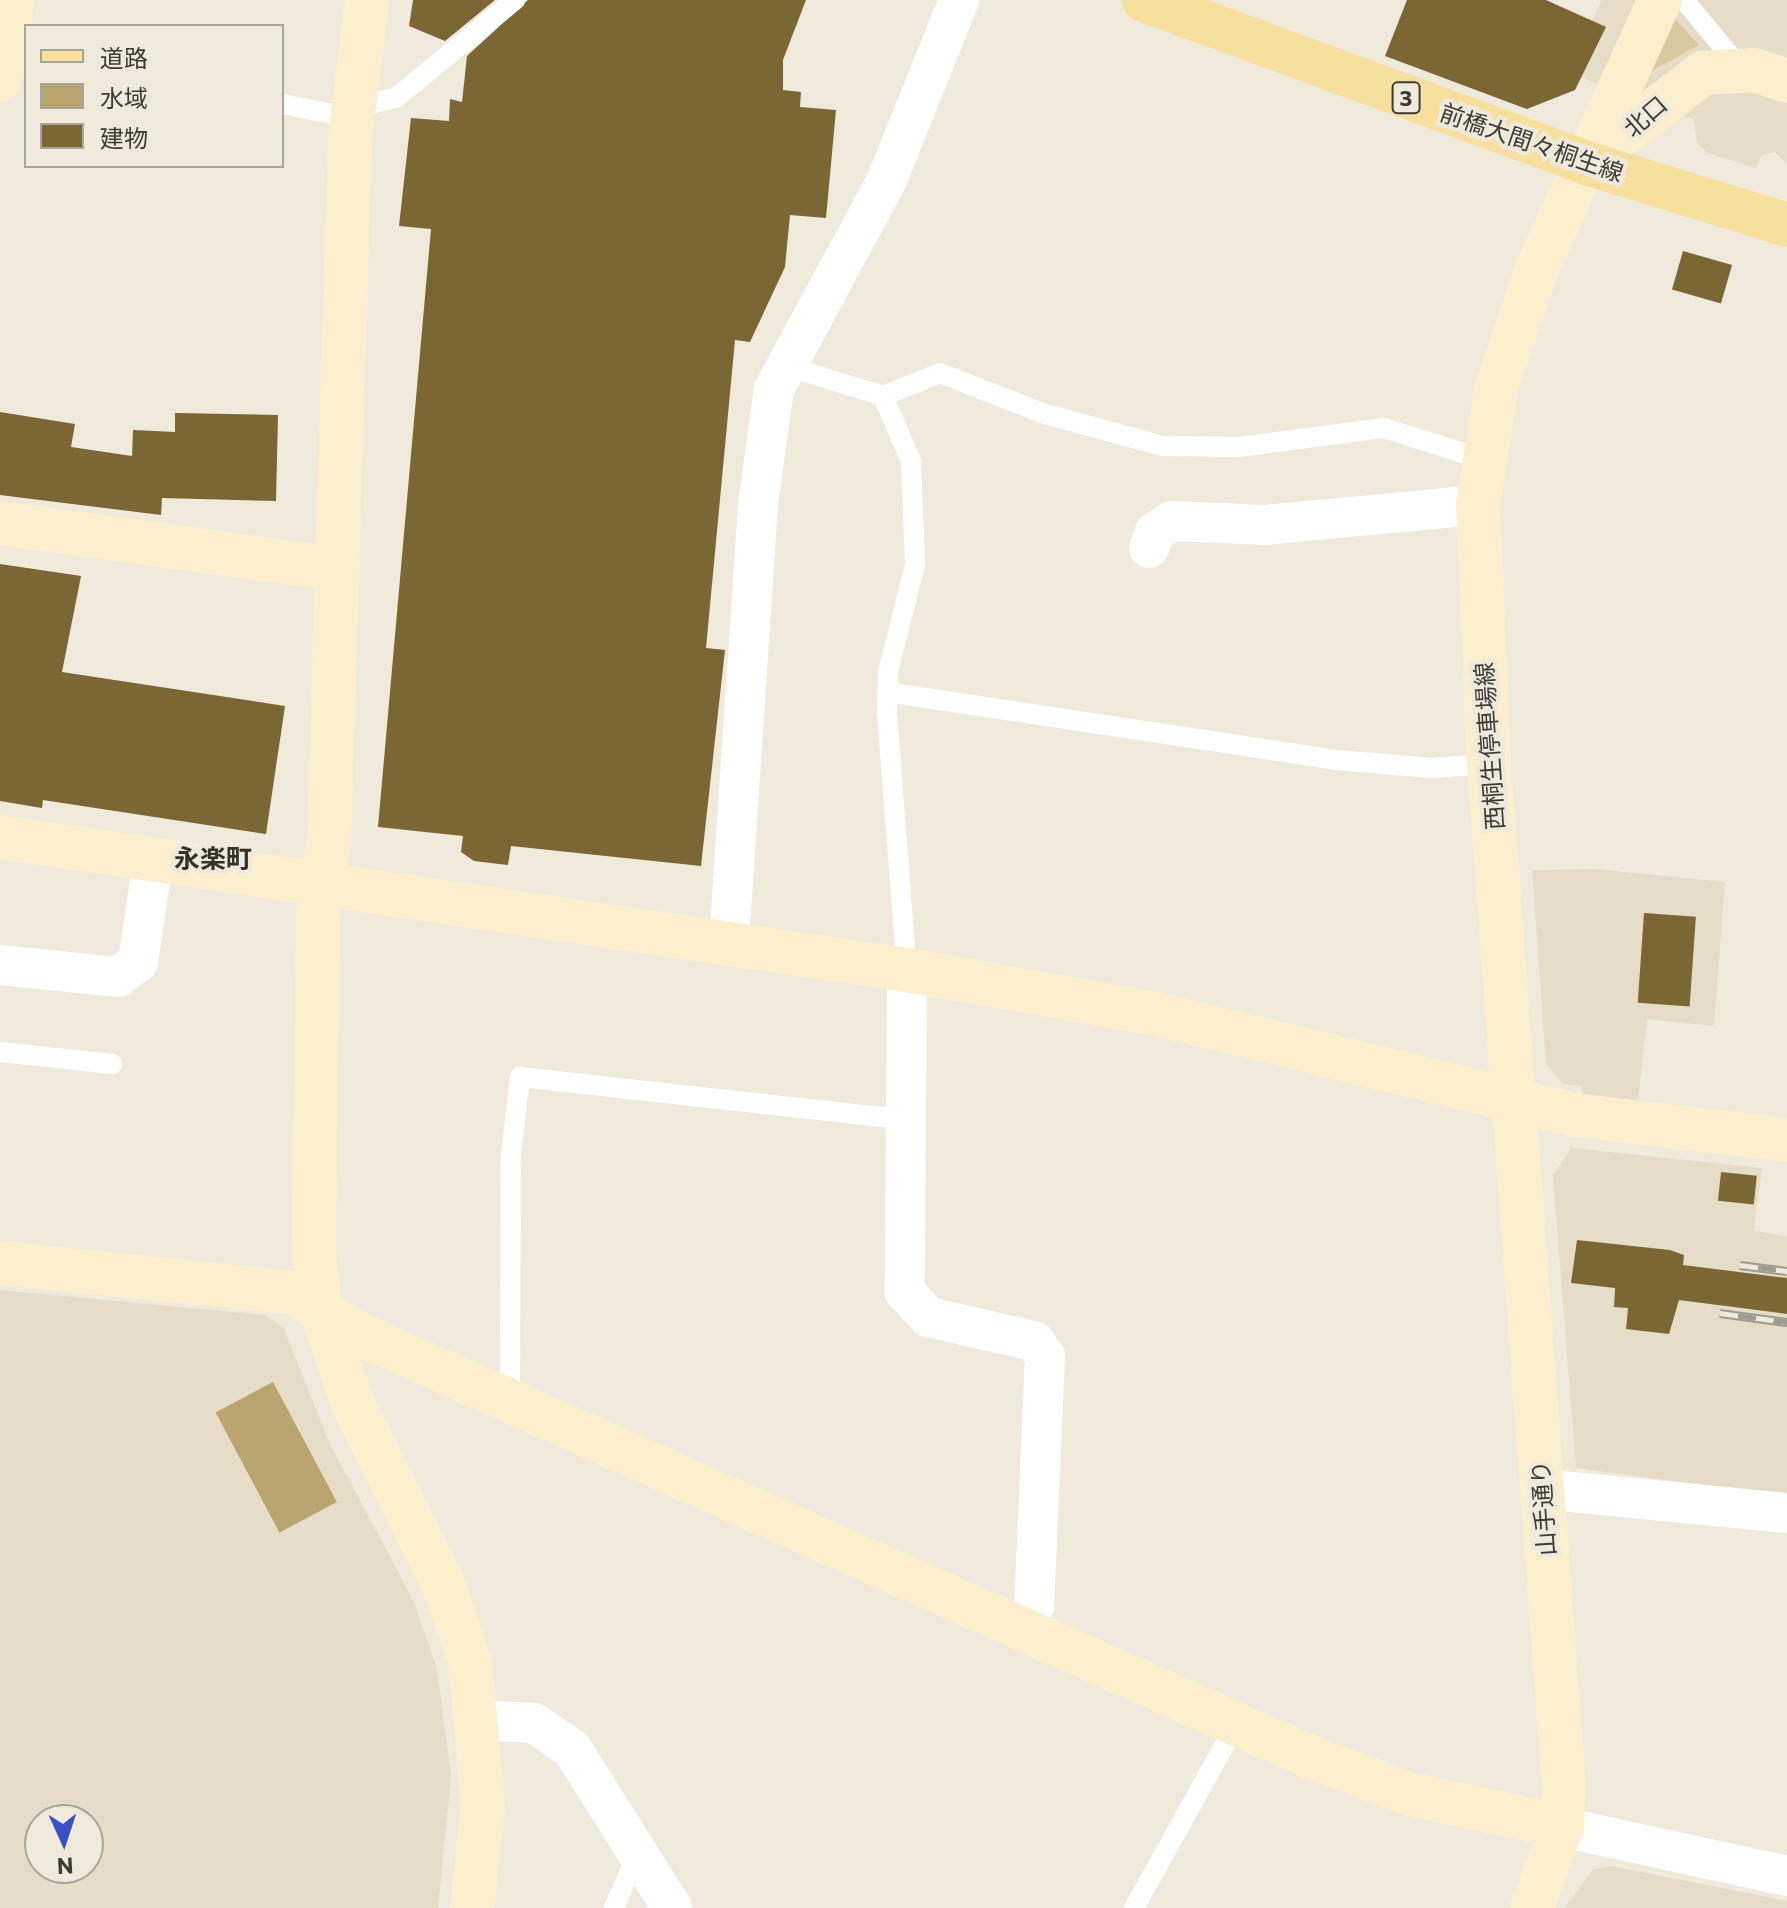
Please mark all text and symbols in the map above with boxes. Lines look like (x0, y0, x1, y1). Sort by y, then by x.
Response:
legend (24, 24, 284, 168)
text: 道路 (100, 43, 148, 72)
road number: 3 (1390, 80, 1422, 116)
text: 水域 (100, 83, 148, 112)
street label: 北口 (1617, 89, 1673, 143)
street label: 前橋大間々桐生線 (1437, 97, 1627, 187)
text: 建物 (100, 123, 148, 152)
street label: 西桐生停車場線 (1469, 661, 1509, 831)
district label: 永楽町 (174, 842, 252, 874)
street label: 山手通り (1525, 1459, 1561, 1557)
north arrow (24, 1804, 104, 1884)
text: N (56, 1853, 74, 1880)

